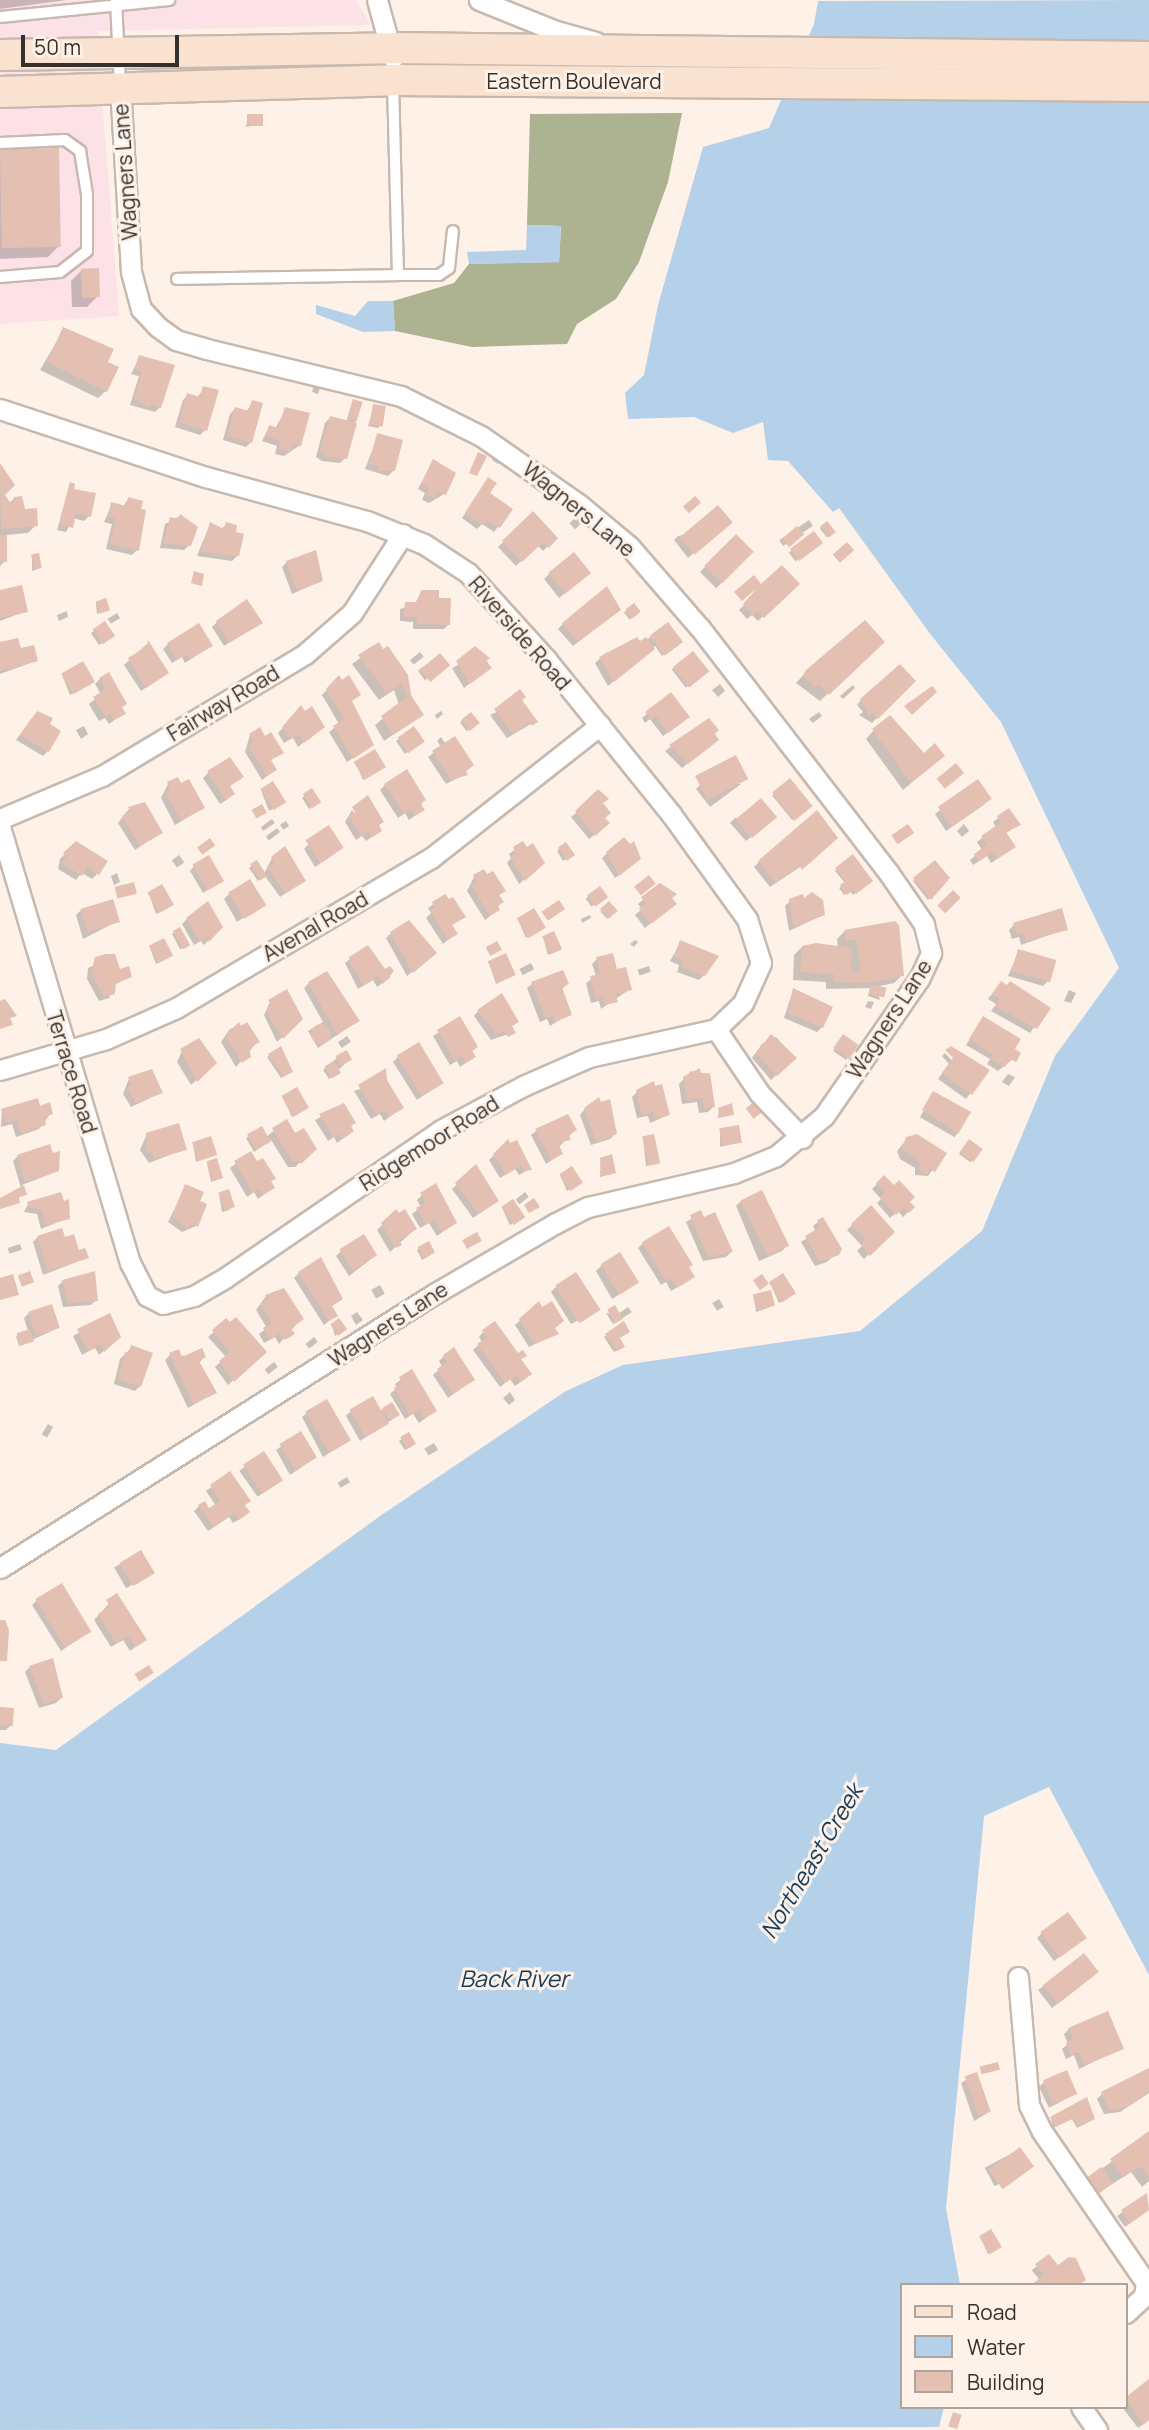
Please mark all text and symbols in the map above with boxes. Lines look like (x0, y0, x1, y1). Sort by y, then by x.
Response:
scale bar (24, 21, 182, 65)
text: 50 m (34, 33, 81, 61)
street label: Eastern Boulevard (486, 68, 662, 94)
street label: Wagners Lane (108, 103, 142, 241)
street label: Wagners Lane (518, 456, 640, 562)
street label: Riverside Road (464, 571, 576, 695)
street label: Fairway Road (163, 660, 283, 746)
street label: Avenal Road (258, 886, 372, 966)
street label: Wagners Lane (841, 955, 937, 1083)
street label: Terrace Road (41, 1008, 103, 1136)
street label: Ridgemoor Road (355, 1090, 503, 1196)
street label: Wagners Lane (324, 1276, 452, 1372)
water label: Northeast Creek (754, 1779, 868, 1943)
water label: Back River (460, 1964, 568, 1992)
legend (900, 2283, 1128, 2409)
text: Road (967, 2298, 1017, 2326)
text: Water (967, 2333, 1025, 2361)
text: Building (967, 2368, 1044, 2396)

